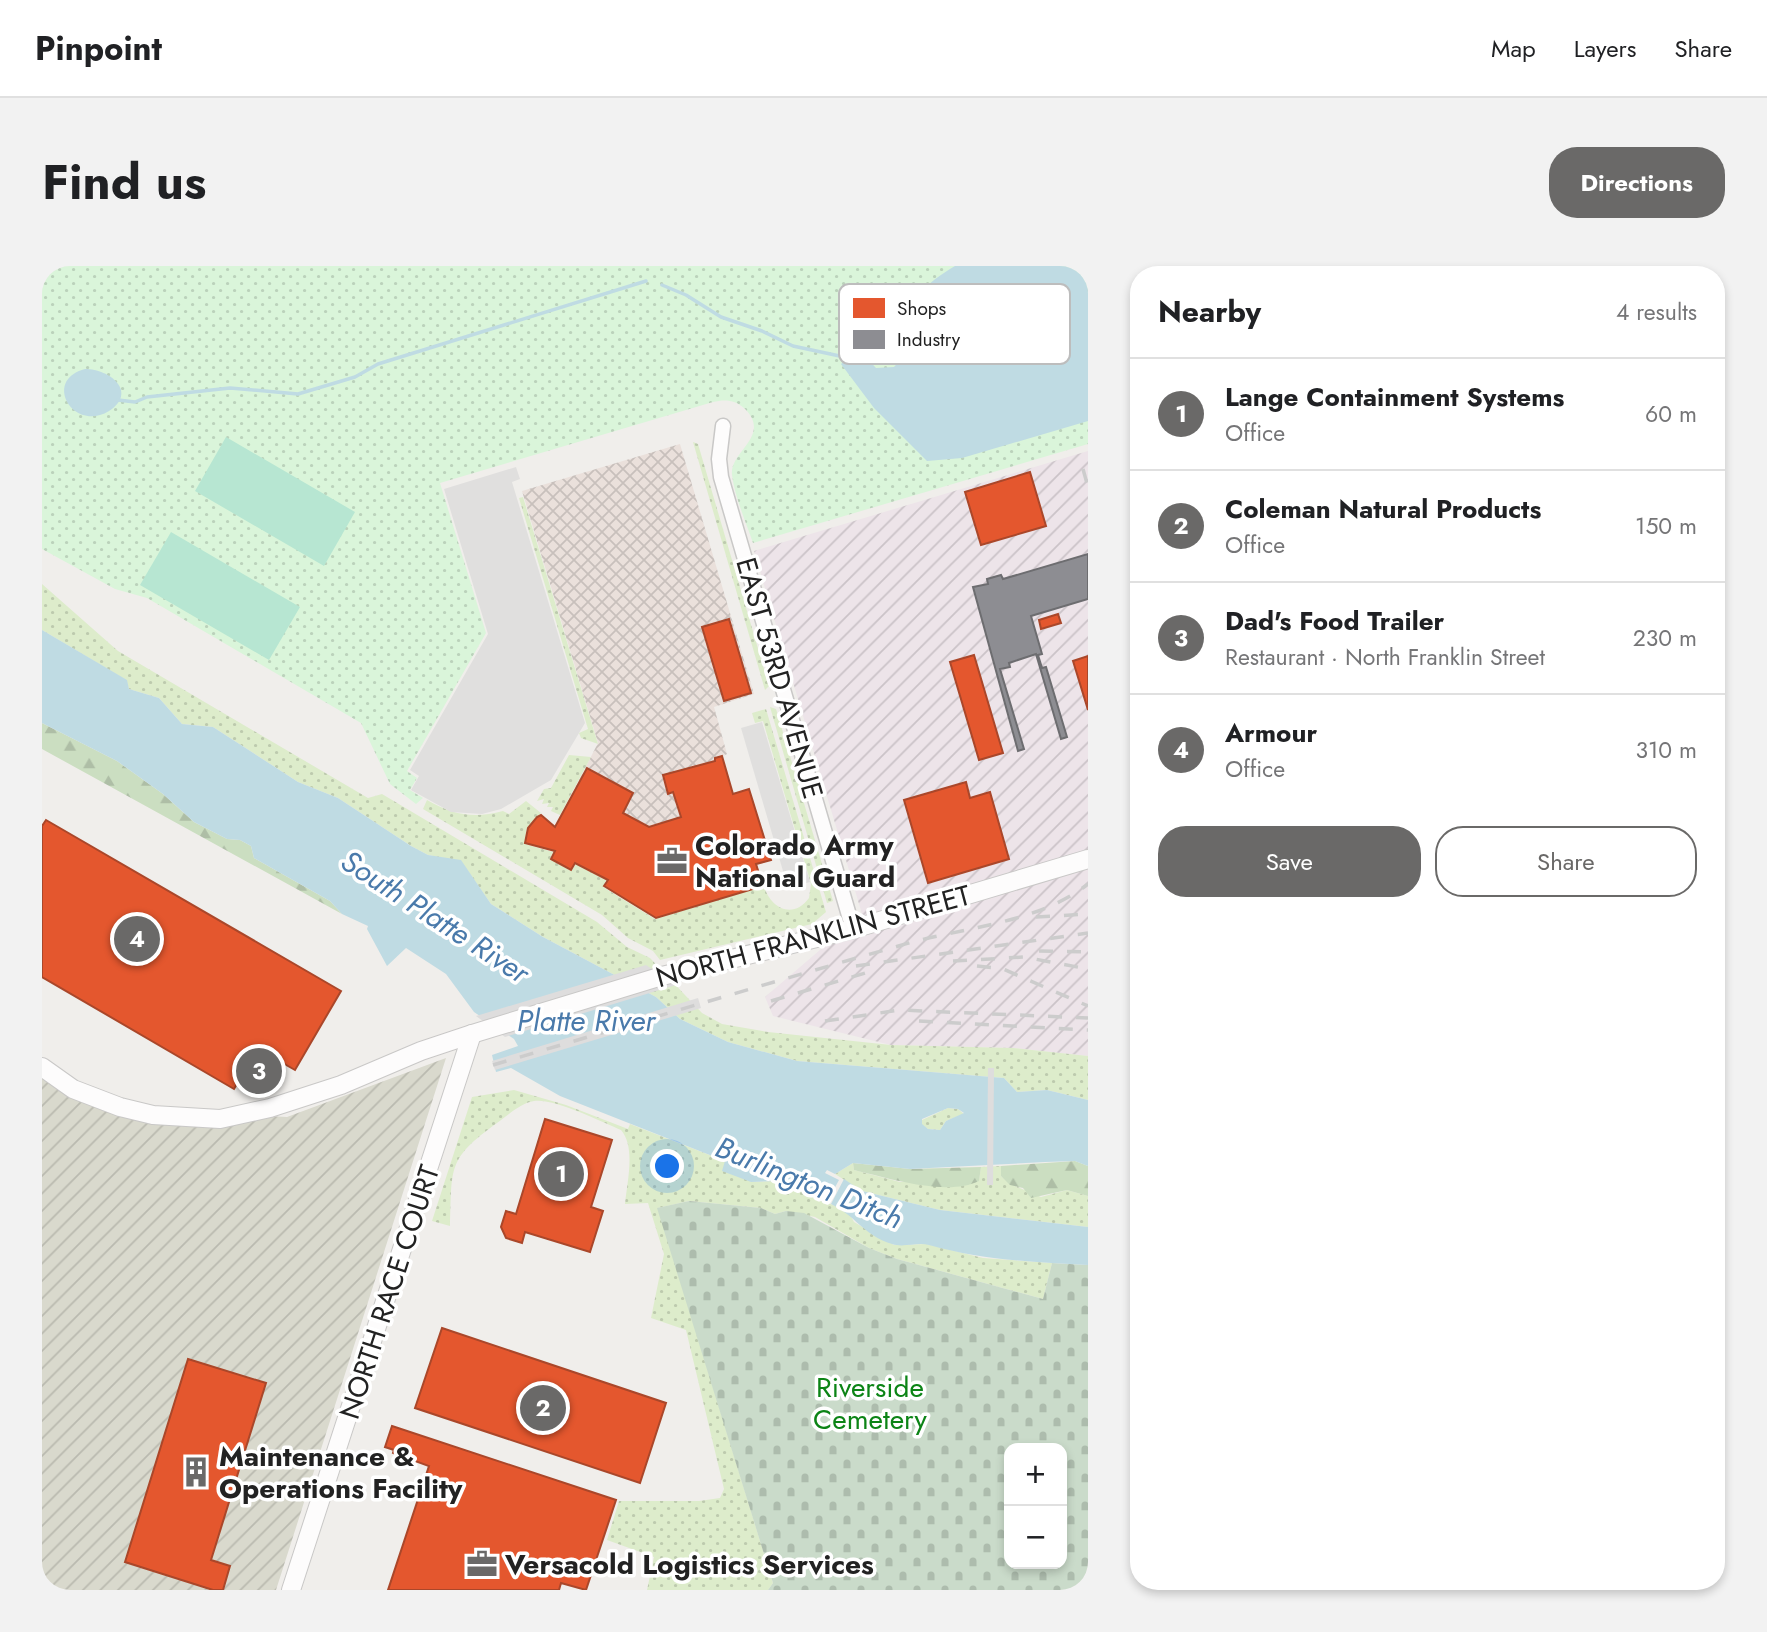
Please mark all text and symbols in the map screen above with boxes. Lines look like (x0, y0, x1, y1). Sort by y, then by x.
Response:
text: Pinpoint (35, 25, 162, 72)
text: Map (1491, 31, 1536, 66)
text: Layers (1574, 31, 1636, 66)
text: Share (1674, 31, 1732, 66)
text: Find us (42, 147, 206, 217)
button: Directions (1549, 147, 1725, 218)
legend (839, 284, 1070, 364)
text: Nearby (1158, 290, 1261, 333)
text: Shops (897, 295, 947, 322)
text: 4 results (1616, 295, 1697, 329)
text: Industry (897, 326, 961, 353)
text: Lange Containment Systems (1225, 378, 1564, 416)
text: 1 (1175, 397, 1187, 431)
text: 60 m (1645, 397, 1697, 431)
text: Office (1225, 416, 1285, 450)
text: Coleman Natural Products (1225, 490, 1541, 528)
text: 2 (1173, 509, 1189, 543)
text: 150 m (1635, 509, 1697, 543)
text: Office (1225, 528, 1285, 562)
street label: EAST 53RD AVENUE (725, 553, 834, 803)
text: Dad's Food Trailer (1225, 602, 1444, 640)
text: 3 (1174, 621, 1188, 655)
text: 230 m (1633, 621, 1697, 655)
text: Restaurant · North Franklin Street (1225, 640, 1545, 674)
text: Armour (1225, 714, 1317, 752)
text: 4 (1173, 733, 1189, 767)
text: 310 m (1635, 733, 1697, 767)
text: Office (1225, 752, 1285, 786)
place label: Colorado Army National Guard (695, 825, 895, 898)
button: Save (1158, 826, 1421, 897)
button: Share (1435, 826, 1697, 897)
water label: South Platte River (333, 839, 540, 995)
office icon: Colorado Army National Guard (655, 844, 689, 878)
street label: NORTH FRANKLIN STREET (651, 875, 975, 998)
pin: 4 (114, 913, 160, 965)
water label: Platte River (517, 999, 657, 1042)
pin: 3 (236, 1045, 282, 1097)
water label: Burlington Ditch (709, 1125, 909, 1240)
pin: 1 (538, 1148, 584, 1200)
your location (650, 1149, 684, 1183)
street label: NORTH RACE COURT (329, 1160, 450, 1424)
park label: Riverside Cemetery (813, 1367, 928, 1440)
pin: 2 (520, 1382, 566, 1434)
place label: Maintenance & Operations Facility (219, 1436, 463, 1509)
map controls (1004, 1443, 1067, 1569)
button: + (1004, 1443, 1067, 1506)
building icon: Maintenance & Operations Facility (179, 1455, 213, 1489)
button: − (1004, 1506, 1067, 1569)
place label: Versacold Logistics Services (504, 1544, 874, 1585)
office icon: Versacold Logistics Services (465, 1547, 499, 1581)

